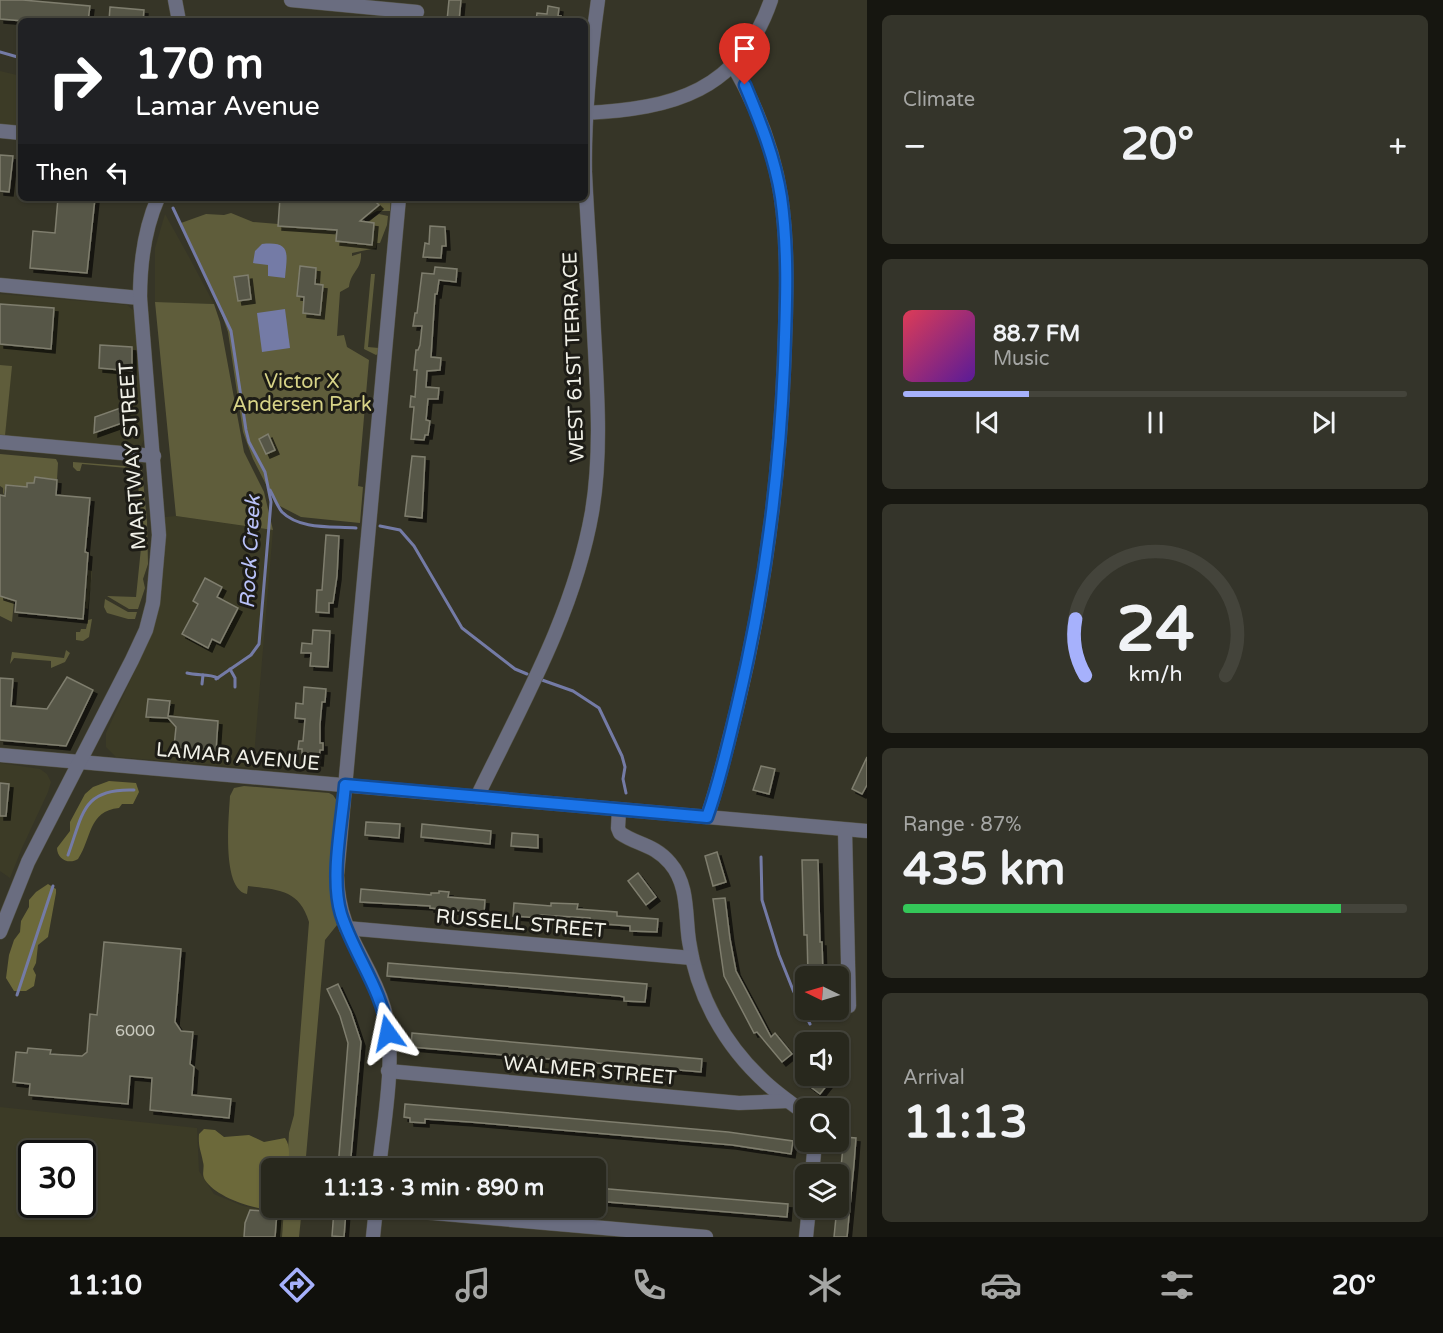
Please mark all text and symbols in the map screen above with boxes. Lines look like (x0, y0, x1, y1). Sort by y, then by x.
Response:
pin (719, 23, 770, 85)
icon: arrive (728, 32, 761, 65)
text: 170 m (135, 39, 264, 90)
icon: right (36, 42, 114, 120)
text: Climate (903, 88, 975, 112)
text: Lamar Avenue (135, 90, 320, 123)
text: 20° (1121, 118, 1194, 172)
text: − (903, 127, 927, 166)
text: + (1388, 127, 1407, 166)
icon: left (101, 156, 134, 189)
text: Then (36, 160, 89, 186)
street label: WEST 61ST TERRACE (558, 251, 590, 463)
text: 88.7 FM (993, 321, 1080, 347)
text: Music (993, 347, 1049, 371)
street label: MARTWAY STREET (114, 361, 152, 551)
park label: Victor X Andersen Park (232, 370, 372, 417)
icon: previous (971, 406, 1004, 439)
icon: pause (1139, 406, 1172, 439)
icon: next (1307, 406, 1340, 439)
water label: Rock Creek (235, 493, 266, 609)
text: 24 (1116, 593, 1194, 668)
text: km/h (1128, 661, 1182, 687)
street label: LAMAR AVENUE (155, 738, 321, 776)
text: Range · 87% (903, 813, 1022, 837)
text: 435 km (903, 843, 1065, 897)
street label: RUSSELL STREET (435, 905, 607, 943)
north arrow (795, 966, 849, 1020)
map controls (795, 966, 849, 1218)
position arrow (356, 1001, 420, 1065)
house number: 6000 (115, 1021, 155, 1041)
button: sound (795, 1032, 849, 1086)
street label: WALMER STREET (502, 1051, 678, 1091)
text: Arrival (903, 1066, 965, 1090)
text: 11:13 (903, 1096, 1028, 1150)
button: search (795, 1098, 849, 1152)
speed limit sign: 30 (18, 1140, 96, 1218)
button: layers (795, 1164, 849, 1218)
text: 11:13 · 3 min · 890 m (323, 1175, 544, 1201)
icon: directions (276, 1264, 318, 1306)
icon: music (452, 1264, 494, 1306)
icon: phone (628, 1264, 670, 1306)
icon: climate (804, 1264, 846, 1306)
icon: car (980, 1264, 1022, 1306)
icon: filters (1156, 1264, 1198, 1306)
text: 11:10 (67, 1269, 142, 1302)
text: 20° (1332, 1269, 1376, 1302)

